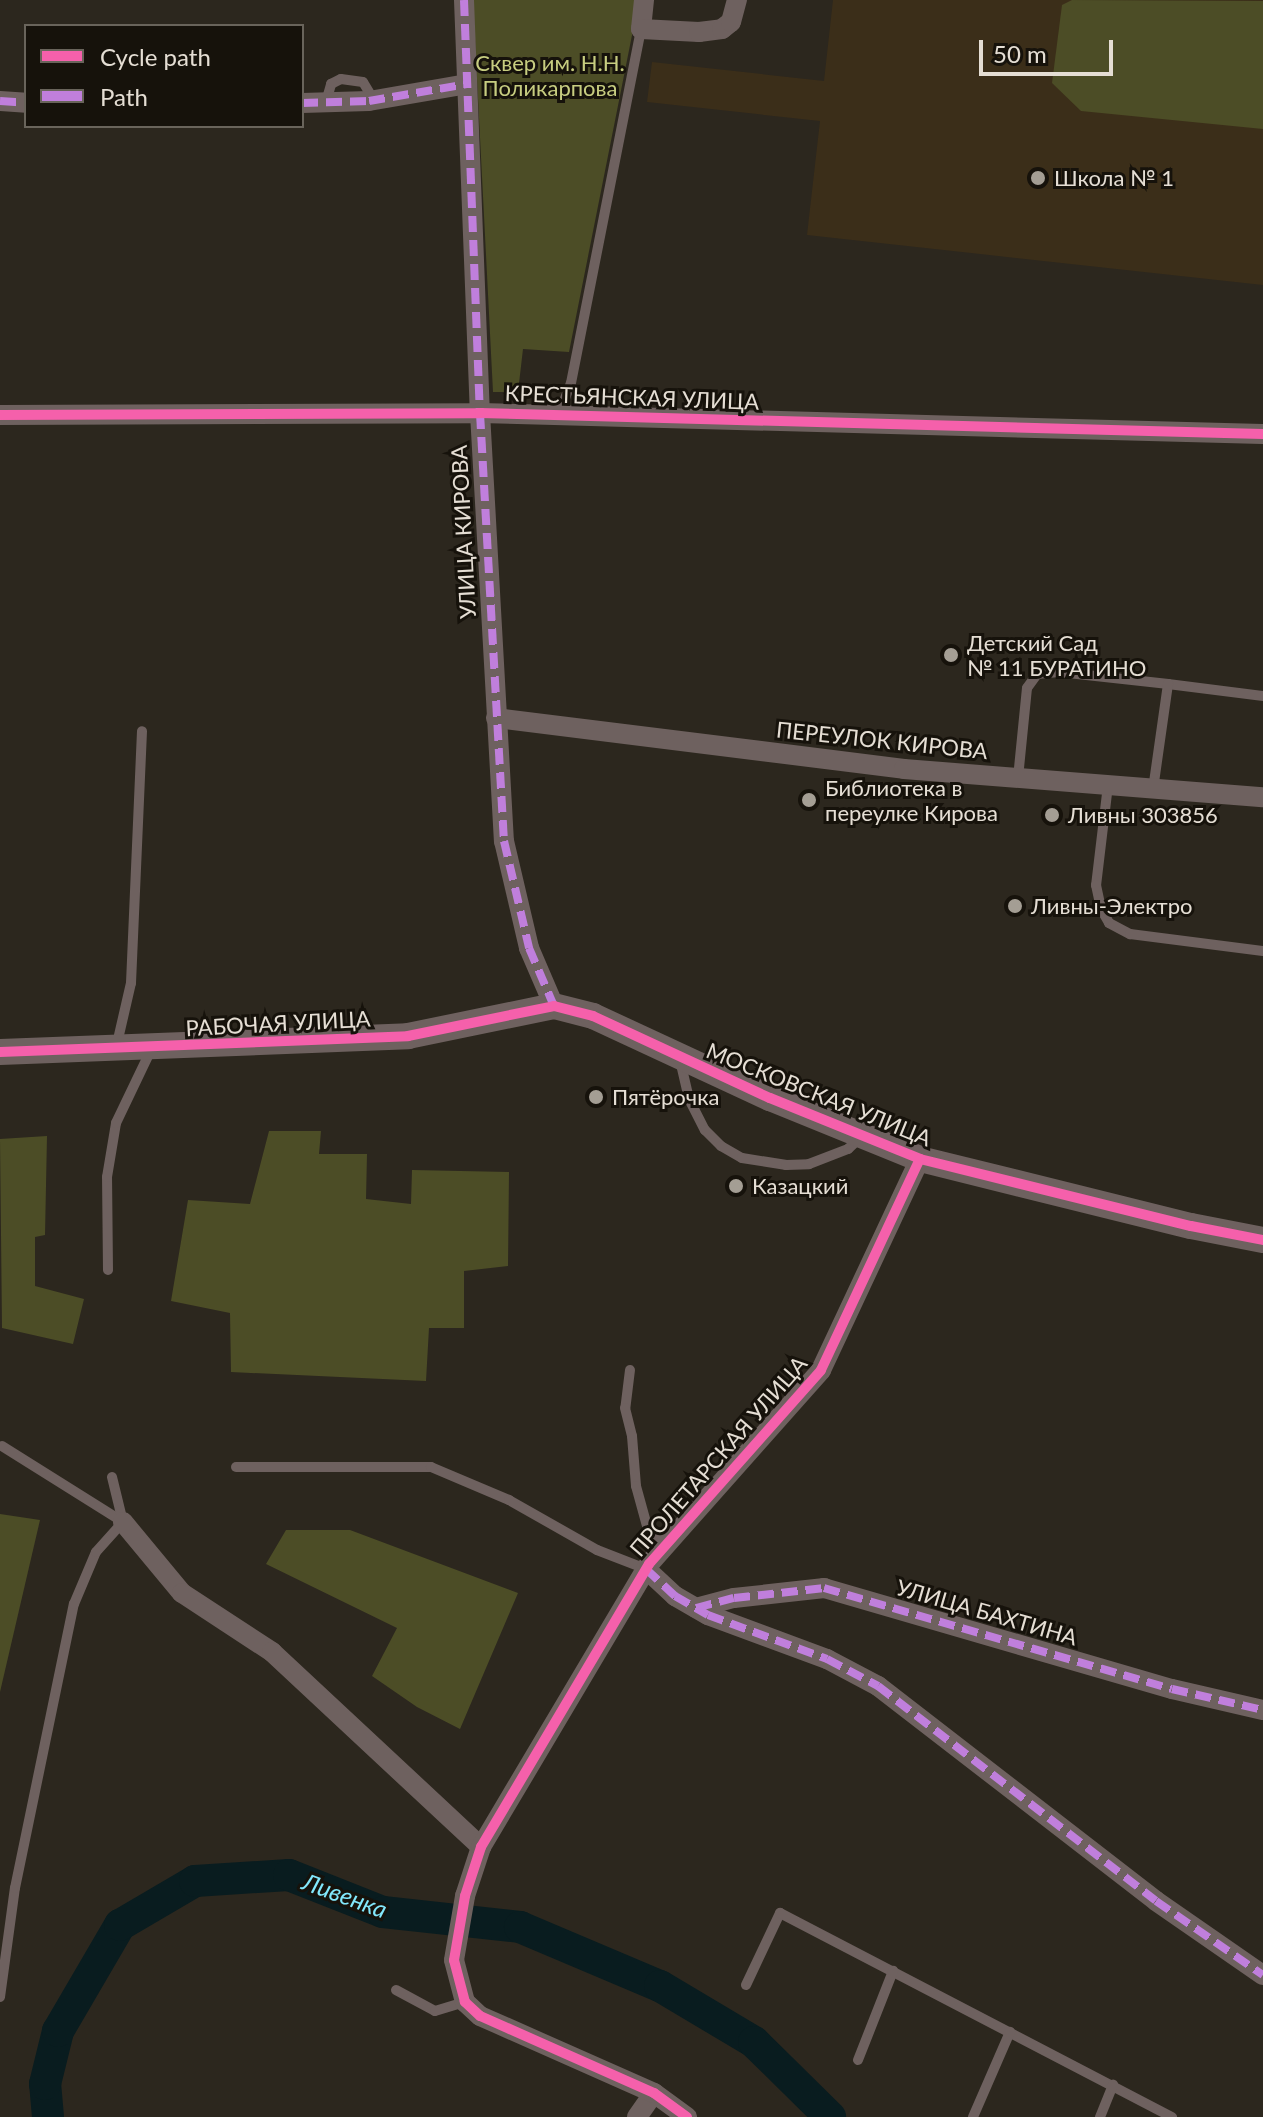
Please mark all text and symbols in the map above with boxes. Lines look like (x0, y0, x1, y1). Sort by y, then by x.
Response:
legend (24, 24, 304, 128)
scale bar (983, 24, 1117, 74)
text: 50 m (993, 39, 1047, 68)
text: Cycle path (100, 42, 211, 71)
park label: Сквер им. Н.Н. Поликарпова (475, 49, 625, 100)
text: Path (100, 82, 148, 111)
place label: Школа № 1 (1054, 165, 1174, 191)
marker: Школа № 1 (1029, 169, 1047, 187)
street label: КРЕСТЬЯНСКАЯ УЛИЦА (504, 379, 760, 415)
street label: УЛИЦА КИРОВА (445, 444, 481, 620)
place label: Детский Сад № 11 БУРАТИНО (967, 629, 1146, 680)
marker: Детский Сад № 11 БУРАТИНО (942, 646, 960, 664)
street label: ПЕРЕУЛОК КИРОВА (775, 716, 989, 764)
place label: Библиотека в переулке Кирова (825, 774, 998, 826)
marker: Библиотека в переулке Кирова (800, 791, 818, 809)
place label: Ливны 303856 (1068, 802, 1218, 828)
marker: Ливны 303856 (1043, 806, 1061, 824)
place label: Ливны-Электро (1031, 893, 1192, 919)
marker: Ливны-Электро (1006, 897, 1024, 915)
street label: РАБОЧАЯ УЛИЦА (185, 1005, 371, 1041)
street label: МОСКОВСКАЯ УЛИЦА (703, 1037, 935, 1151)
place label: Пятёрочка (612, 1084, 719, 1110)
marker: Пятёрочка (587, 1088, 605, 1106)
place label: Казацкий (752, 1173, 848, 1199)
marker: Казацкий (727, 1177, 745, 1195)
street label: ПРОЛЕТАРСКАЯ УЛИЦА (624, 1351, 812, 1561)
street label: УЛИЦА БАХТИНА (894, 1574, 1080, 1650)
water label: Ливенка (299, 1866, 391, 1924)

